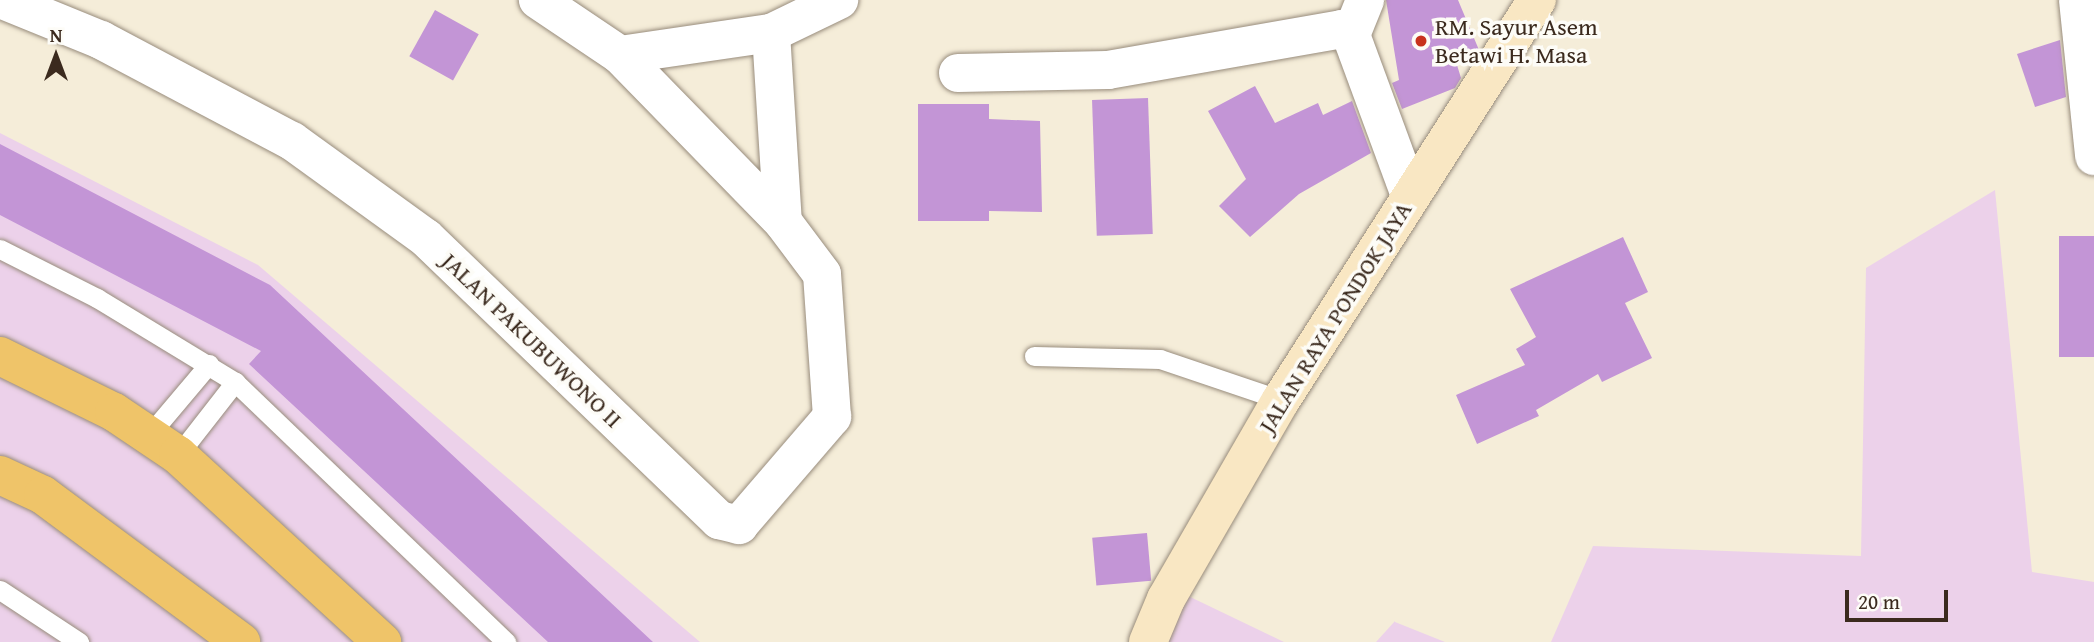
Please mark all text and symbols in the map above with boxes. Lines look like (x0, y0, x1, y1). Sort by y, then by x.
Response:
place label: RM. Sayur Asem Betawi H. Masa (1435, 13, 1598, 69)
north arrow (21, 21, 91, 91)
text: N (50, 21, 62, 49)
marker: RM. Sayur Asem Betawi H. Masa (1413, 33, 1429, 49)
street label: JALAN RAYA PONDOK JAYA (1252, 196, 1418, 438)
street label: JALAN PAKUBUWONO II (436, 246, 628, 434)
scale bar (1849, 576, 1952, 620)
text: 20 m (1858, 586, 1900, 617)

